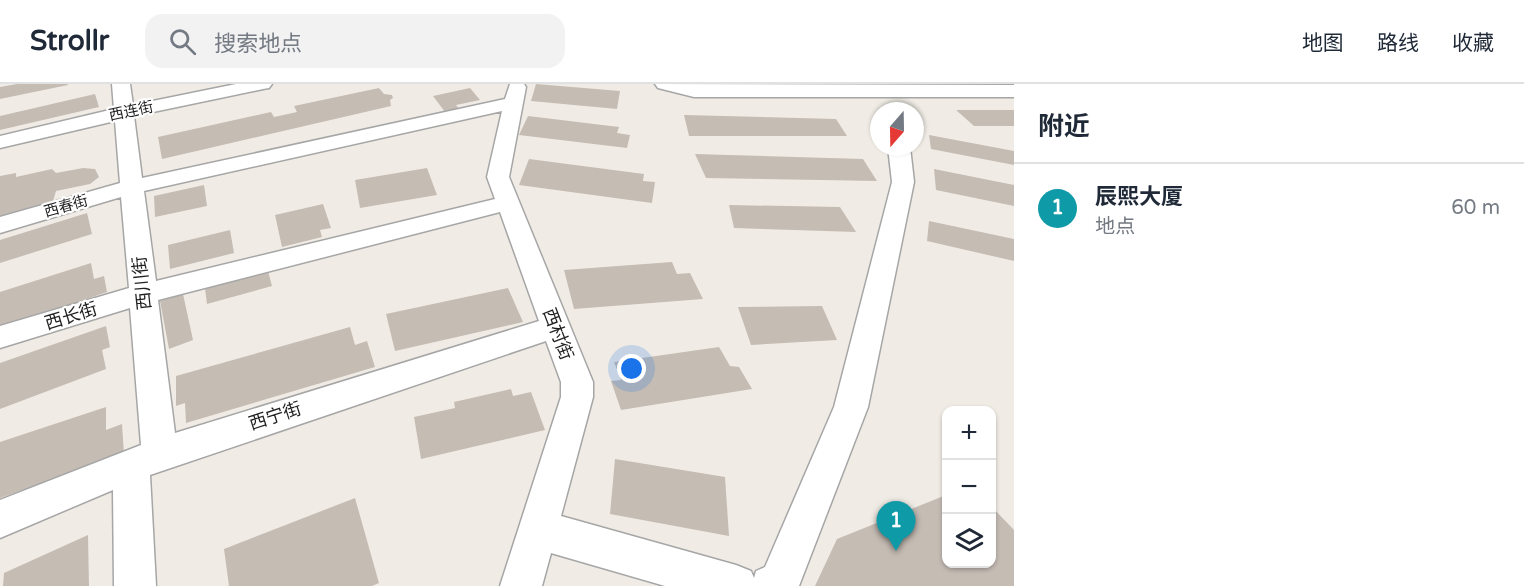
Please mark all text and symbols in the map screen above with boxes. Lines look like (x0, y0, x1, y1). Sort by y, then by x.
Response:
search box (145, 14, 565, 68)
text: Strollr (30, 24, 109, 58)
icon: search (166, 25, 199, 58)
text: 搜索地点 (214, 31, 302, 57)
text: 地图 (1302, 31, 1344, 56)
text: 路线 (1377, 31, 1419, 56)
text: 收藏 (1452, 31, 1494, 56)
street label: 西连街 (107, 98, 155, 124)
north arrow (870, 102, 924, 156)
text: 附近 (1038, 111, 1090, 142)
text: 辰熙大厦 (1095, 184, 1183, 210)
street label: 西春街 (42, 191, 90, 221)
text: 1 (1051, 196, 1064, 220)
text: 60 m (1451, 196, 1500, 220)
text: 地点 (1095, 215, 1135, 239)
street label: 西川街 (128, 255, 156, 311)
street label: 西长街 (42, 298, 100, 334)
street label: 西村街 (538, 305, 578, 363)
your location (617, 354, 646, 383)
street label: 西宁街 (246, 397, 304, 435)
map controls (942, 406, 996, 568)
button: + (942, 406, 996, 460)
button: − (942, 460, 996, 514)
pin: 1 (876, 502, 916, 551)
button: layers (942, 514, 996, 568)

